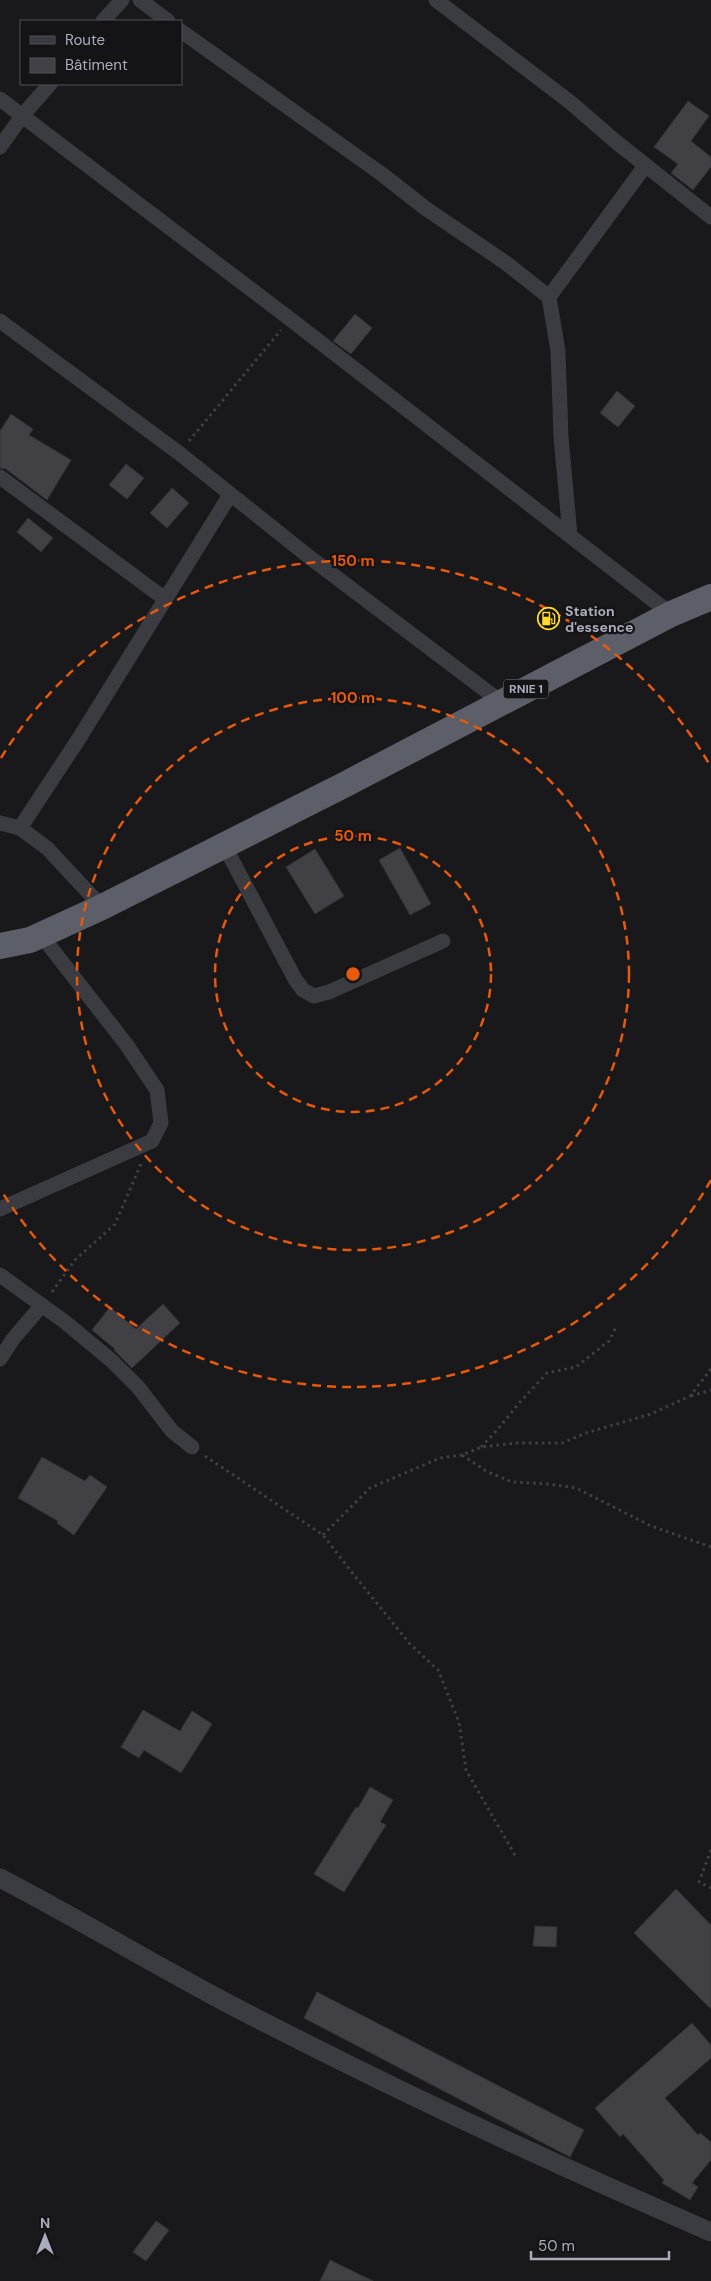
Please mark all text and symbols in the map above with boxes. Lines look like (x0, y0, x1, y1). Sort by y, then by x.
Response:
legend (20, 20, 182, 85)
text: Route (65, 30, 105, 50)
text: Bâtiment (65, 55, 128, 75)
text: 150 m (332, 551, 375, 571)
place label: Station d'essence (565, 602, 634, 636)
fuel station icon: Station d'essence (537, 607, 561, 631)
road number: RNIE 1 (504, 680, 548, 699)
text: 100 m (331, 688, 375, 708)
text: 50 m (334, 826, 372, 846)
centre of rings (344, 965, 362, 983)
north arrow (20, 2211, 70, 2261)
text: N (40, 2214, 50, 2232)
scale bar (531, 2228, 668, 2260)
text: 50 m (538, 2236, 575, 2256)

